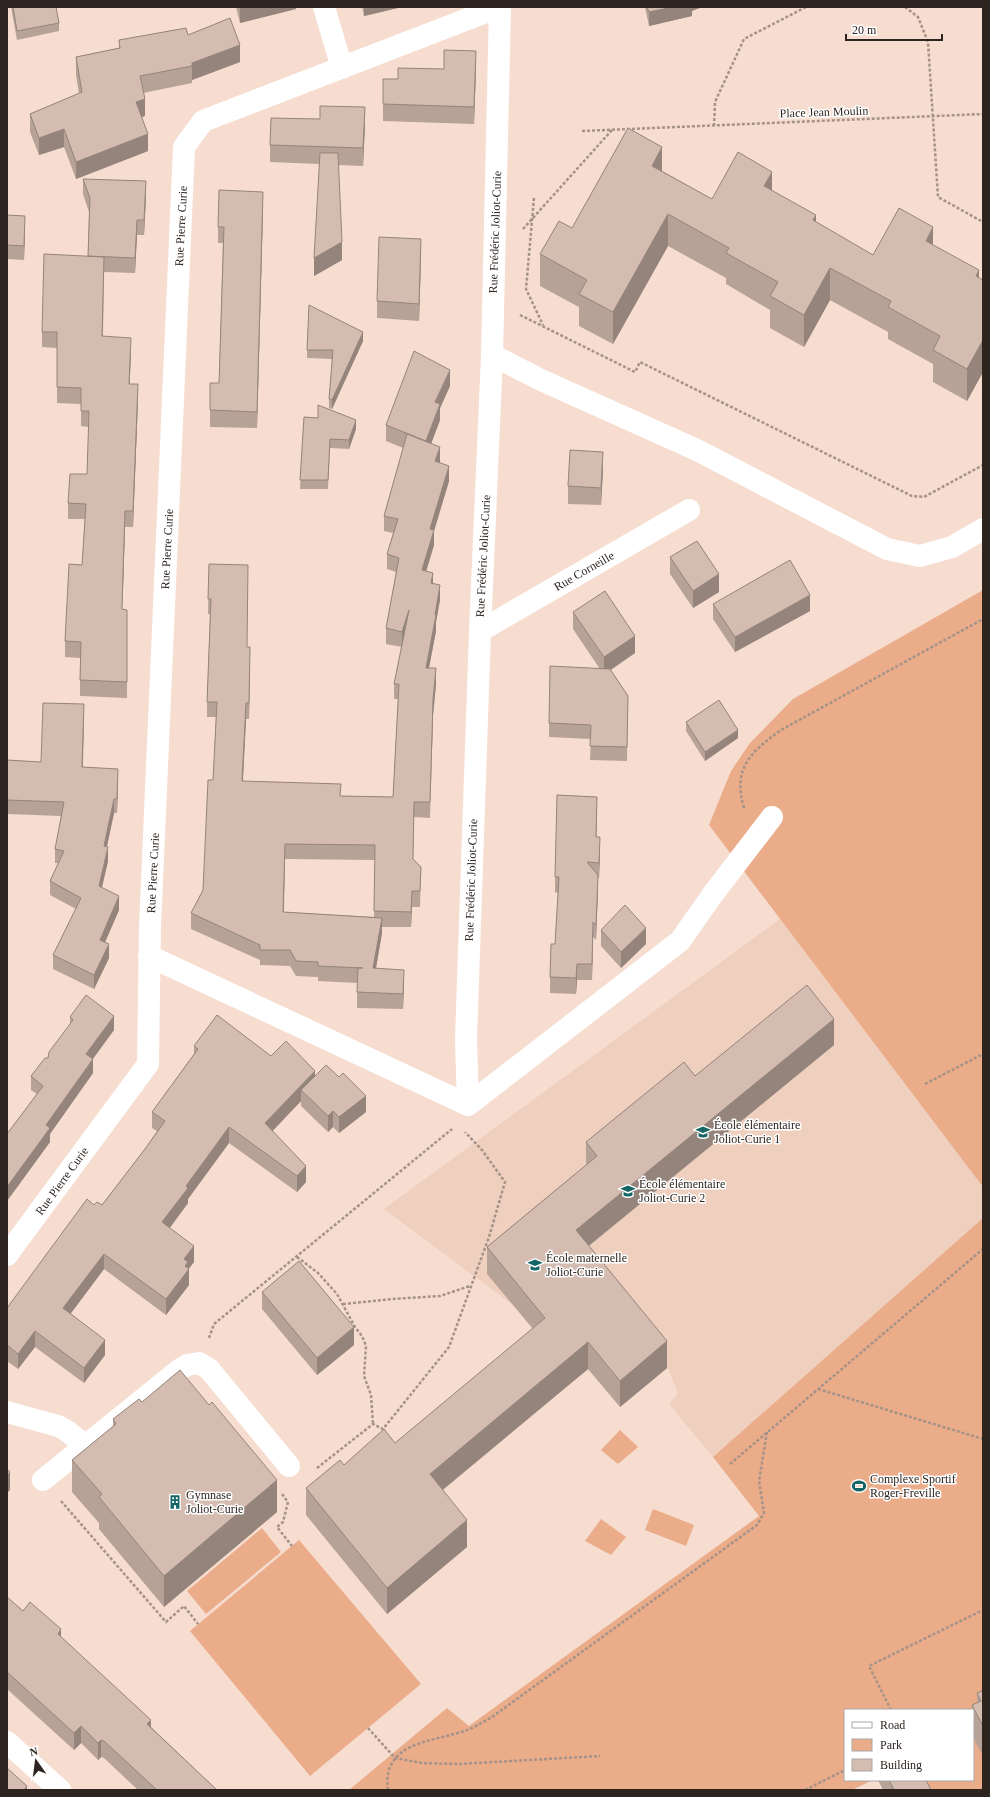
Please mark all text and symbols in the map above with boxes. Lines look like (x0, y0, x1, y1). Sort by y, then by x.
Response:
scale bar (846, 16, 942, 42)
text: 20 m (852, 23, 877, 37)
street label: Place Jean Moulin (779, 103, 869, 121)
street label: Rue Frédéric Joliot-Curie (486, 170, 504, 294)
street label: Rue Pierre Curie (172, 185, 190, 267)
street label: Rue Frédéric Joliot-Curie (473, 494, 493, 618)
street label: Rue Pierre Curie (158, 508, 176, 590)
street label: Rue Corneille (551, 548, 617, 594)
street label: Rue Frédéric Joliot-Curie (462, 818, 480, 942)
street label: Rue Pierre Curie (144, 832, 162, 914)
place label: École élémentaire Joliot-Curie 1 (714, 1118, 800, 1146)
school or university icon: École élémentaire Joliot-Curie 1 (695, 1124, 711, 1140)
street label: Rue Pierre Curie (33, 1144, 91, 1218)
place label: École élémentaire Joliot-Curie 2 (639, 1177, 725, 1205)
school or university icon: École élémentaire Joliot-Curie 2 (620, 1183, 636, 1199)
place label: École maternelle Joliot-Curie (546, 1251, 627, 1279)
school or university icon: École maternelle Joliot-Curie (527, 1257, 543, 1273)
place label: Complexe Sportif Roger-Freville (870, 1472, 956, 1500)
sports icon: Complexe Sportif Roger-Freville (851, 1478, 867, 1494)
place label: Gymnase Joliot-Curie (186, 1488, 243, 1516)
building icon: Gymnase Joliot-Curie (167, 1494, 183, 1510)
legend (844, 1709, 974, 1781)
text: Road (880, 1718, 905, 1732)
text: Park (880, 1738, 902, 1752)
north arrow (16, 1741, 56, 1781)
text: N (28, 1745, 39, 1758)
text: Building (880, 1758, 922, 1772)

